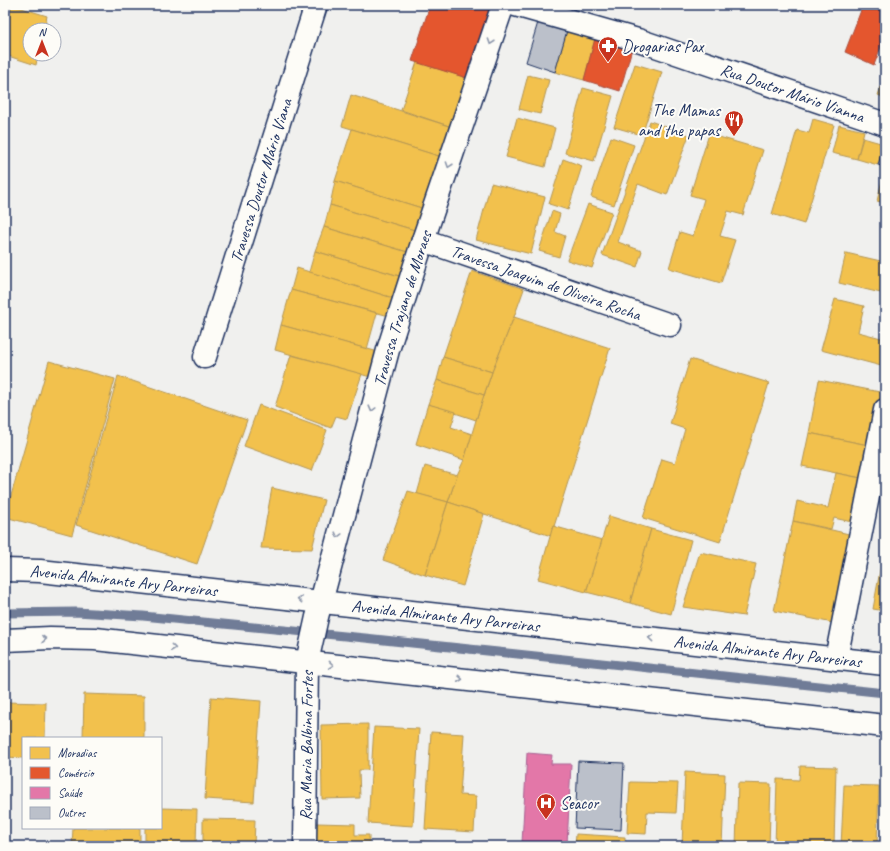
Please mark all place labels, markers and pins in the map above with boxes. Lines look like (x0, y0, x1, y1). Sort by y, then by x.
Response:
pharmacy icon: Drogarias Pax (597, 35, 619, 63)
place label: Drogarias Pax (622, 36, 704, 57)
place label: The Mamas and the papas (638, 100, 722, 141)
restaurant icon: The Mamas and the papas (723, 109, 745, 137)
hospital icon: Seacor (535, 792, 557, 820)
place label: Seacor (560, 793, 600, 814)

